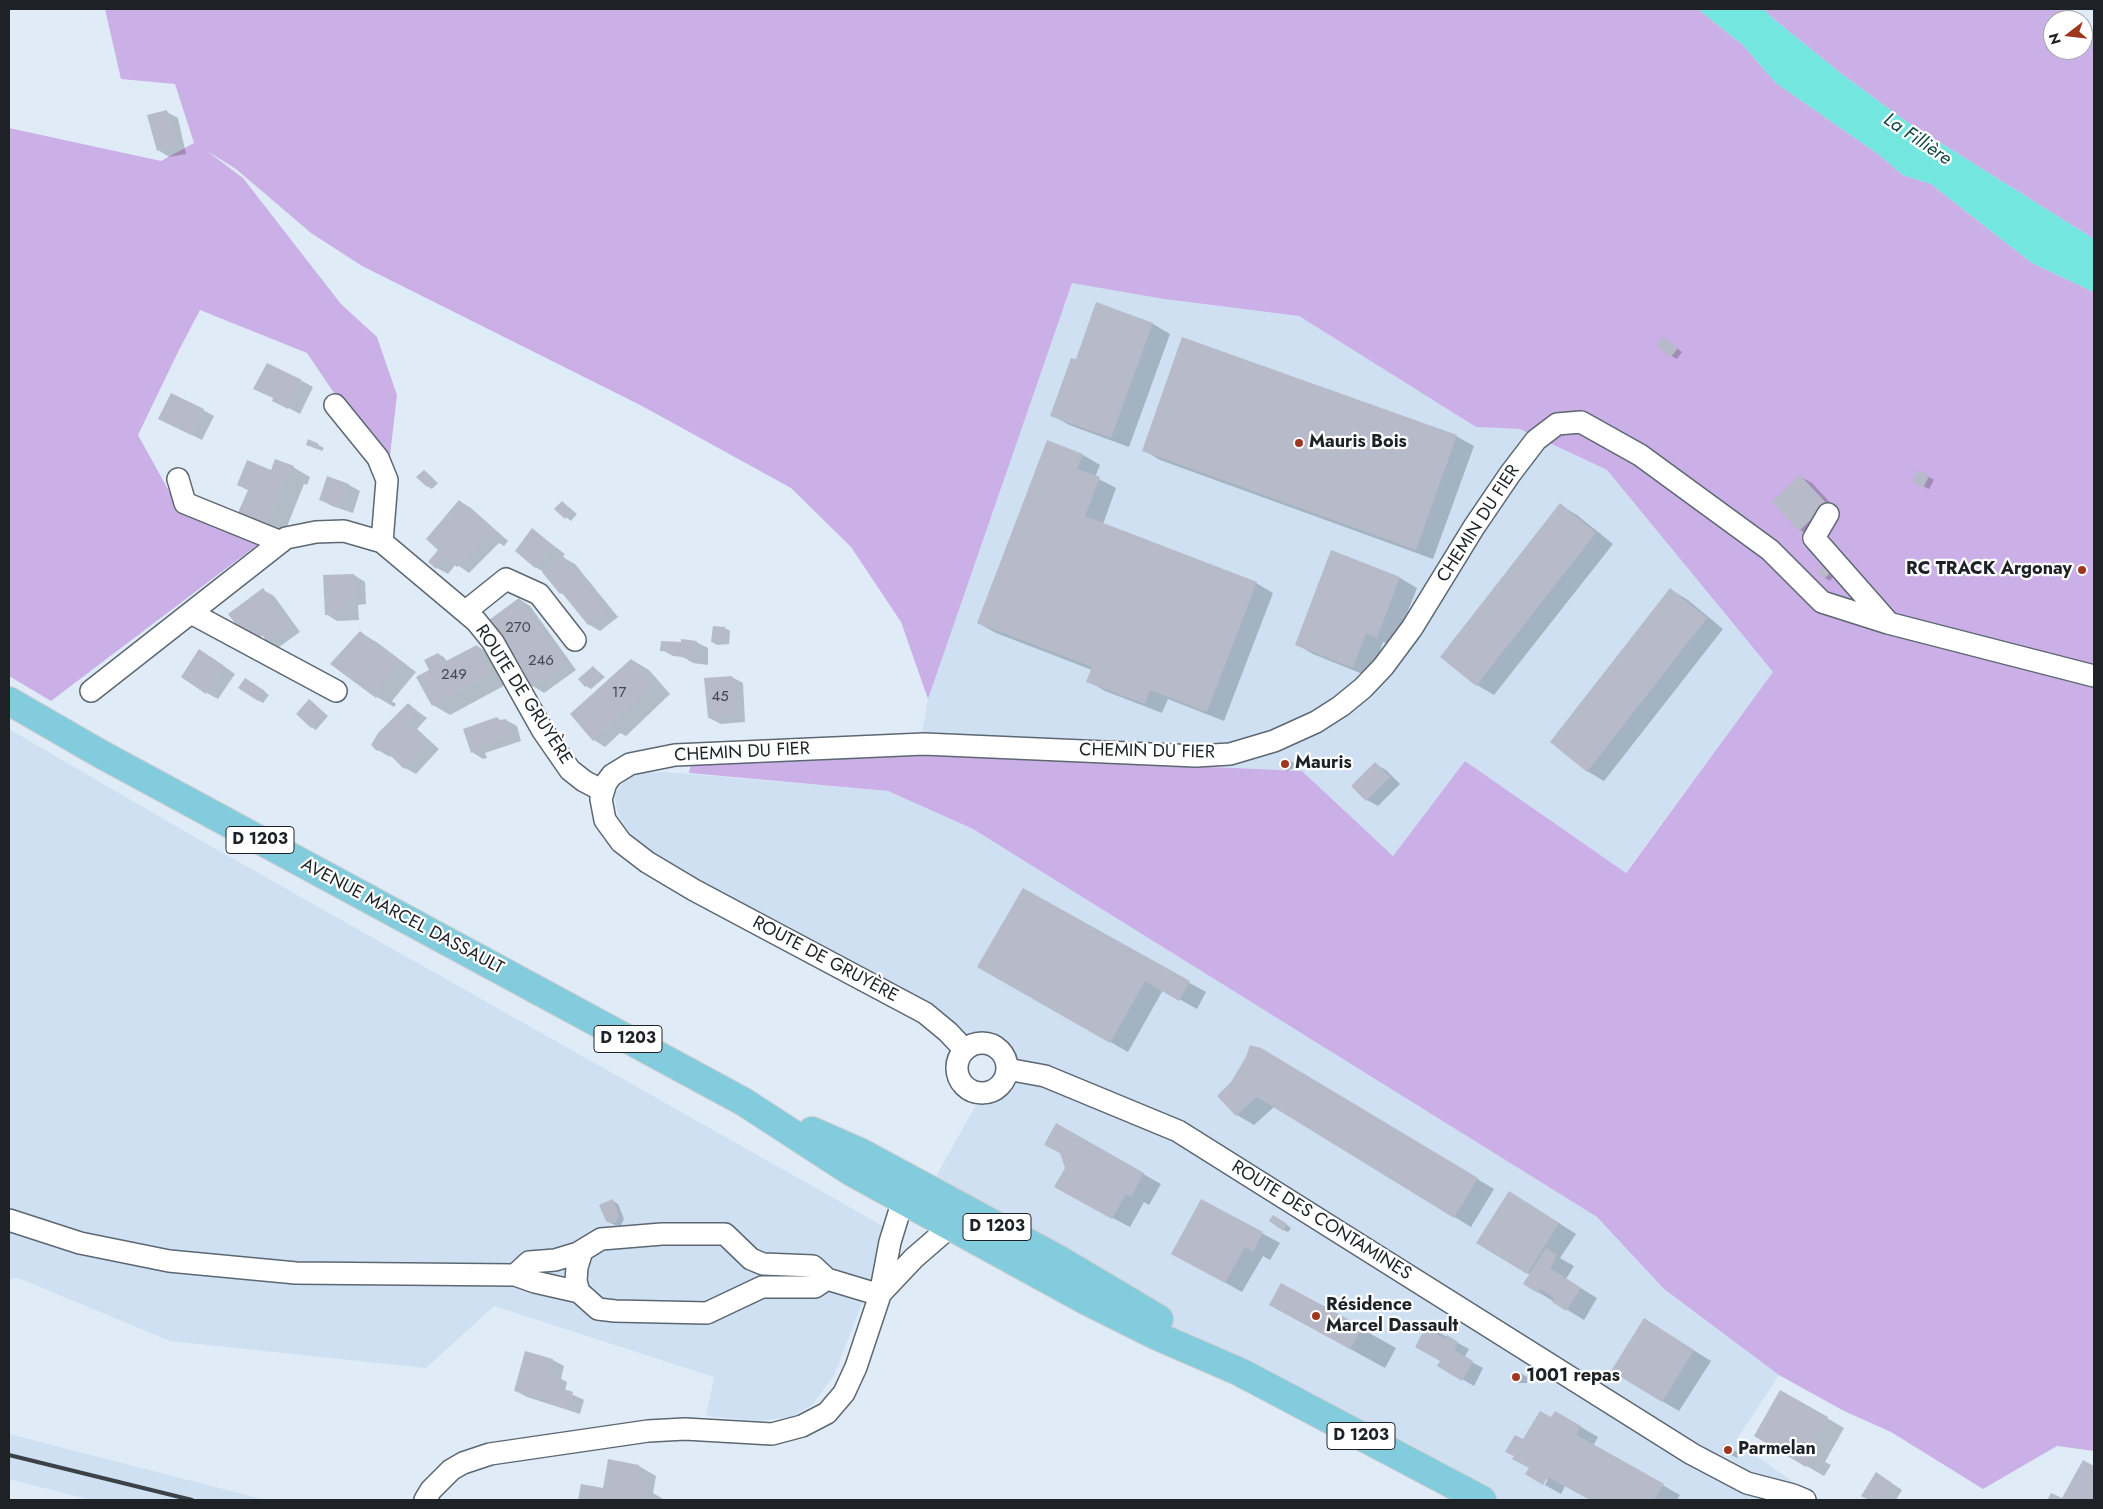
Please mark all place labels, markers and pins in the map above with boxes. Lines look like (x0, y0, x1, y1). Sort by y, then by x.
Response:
place label: Mauris Bois (1309, 432, 1407, 454)
marker: Mauris Bois (1293, 437, 1305, 449)
place label: RC TRACK Argonay (1906, 559, 2072, 581)
marker: RC TRACK Argonay (2076, 564, 2088, 576)
place label: Mauris (1295, 753, 1352, 775)
marker: Mauris (1279, 758, 1291, 770)
place label: Résidence Marcel Dassault (1326, 1295, 1458, 1338)
marker: Résidence Marcel Dassault (1310, 1310, 1322, 1322)
place label: 1001 repas (1526, 1366, 1620, 1388)
marker: 1001 repas (1510, 1371, 1522, 1383)
place label: Parmelan (1738, 1439, 1816, 1461)
marker: Parmelan (1722, 1444, 1734, 1456)

